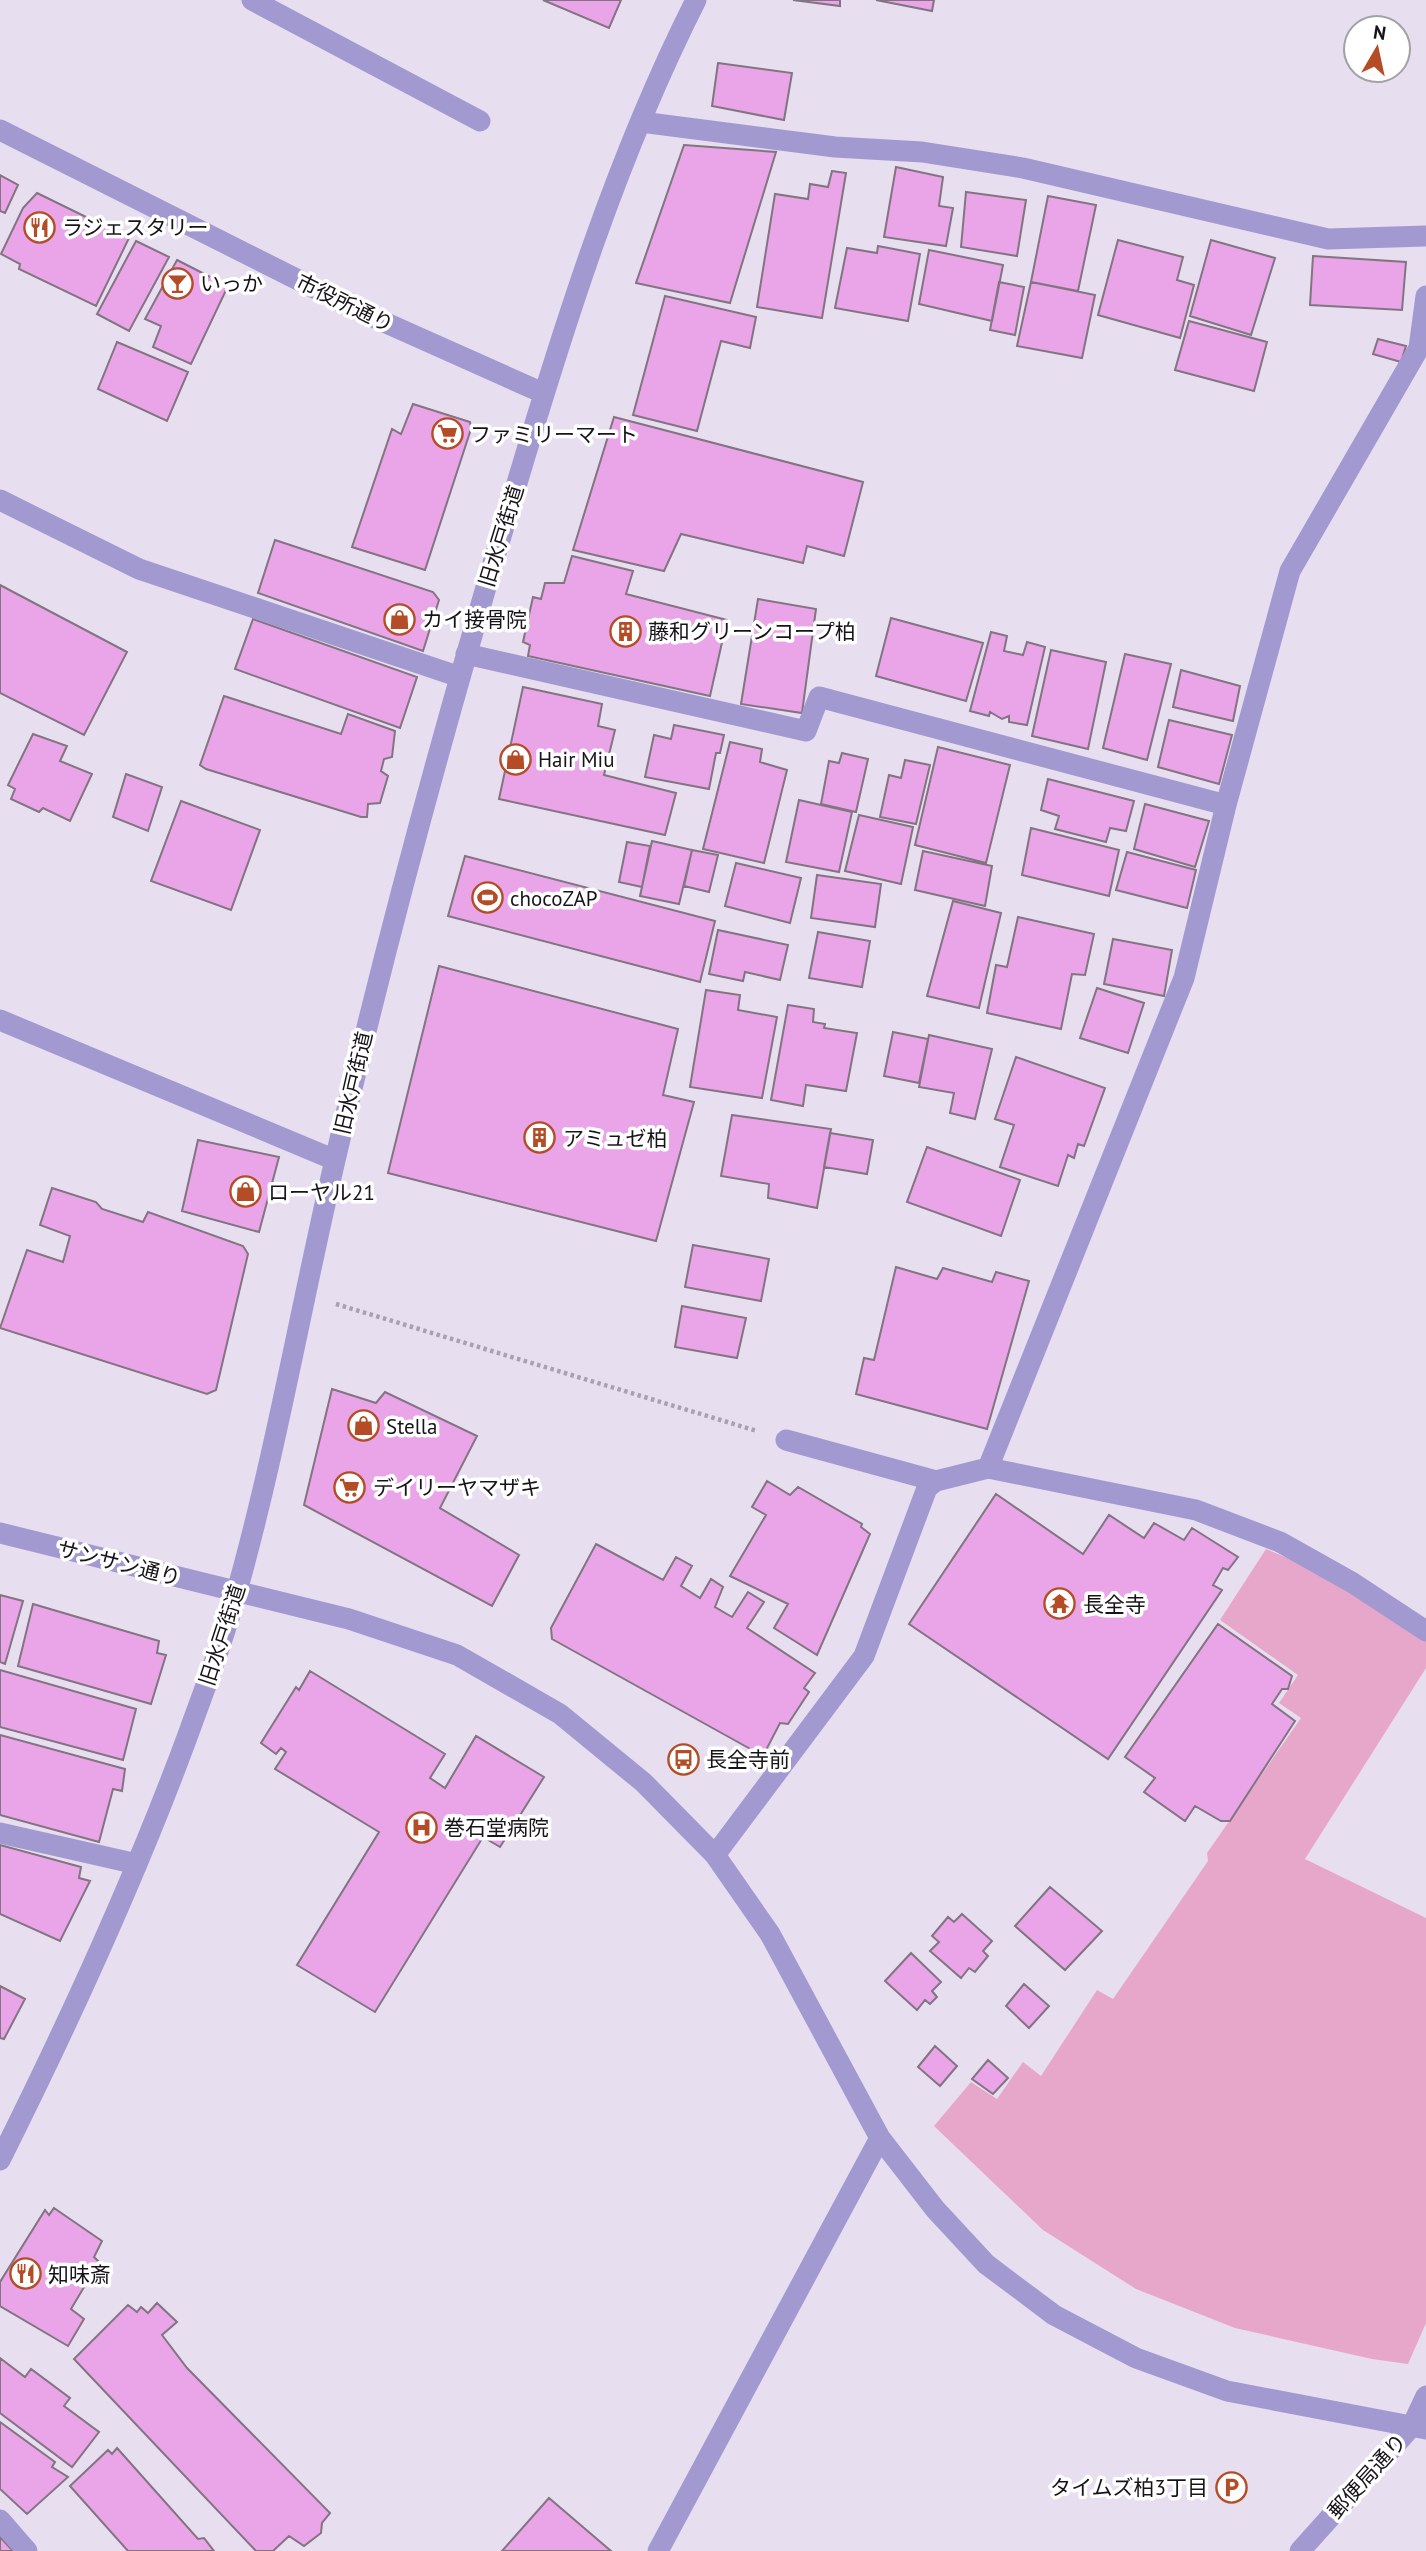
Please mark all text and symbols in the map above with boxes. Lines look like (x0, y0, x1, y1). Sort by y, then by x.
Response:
north arrow (1342, 14, 1412, 84)
text: N (1372, 19, 1388, 45)
restaurant icon: ラジェスタリー (22, 210, 56, 244)
place label: ラジェスタリー (62, 214, 209, 241)
bar icon: いっか (160, 266, 194, 300)
street label: 市役所通り (292, 268, 398, 338)
place label: いっか (200, 270, 263, 297)
supermarket icon: ファミリーマート (430, 417, 464, 451)
place label: ファミリーマート (470, 421, 638, 448)
street label: 旧水戸街道 (473, 482, 529, 590)
shop icon: カイ接骨院 (382, 602, 416, 636)
place label: カイ接骨院 (422, 606, 527, 633)
building icon: 藤和グリーンコープ柏 (608, 614, 642, 648)
place label: 藤和グリーンコープ柏 (648, 618, 856, 645)
shop icon: Hair Miu (498, 742, 532, 776)
place label: Hair Miu (538, 746, 614, 773)
sports icon: chocoZAP (470, 881, 504, 915)
place label: chocoZAP (510, 885, 598, 912)
street label: 旧水戸街道 (328, 1029, 378, 1137)
building icon: アミュゼ柏 (523, 1121, 557, 1155)
place label: アミュゼ柏 (563, 1125, 668, 1152)
shop icon: ローヤル21 (228, 1175, 262, 1209)
place label: ローヤル21 (268, 1179, 375, 1206)
shop icon: Stella (346, 1409, 380, 1443)
place label: Stella (386, 1413, 437, 1440)
supermarket icon: デイリーヤマザキ (333, 1470, 367, 1504)
place label: デイリーヤマザキ (373, 1474, 541, 1501)
street label: サンサン通り (55, 1535, 183, 1591)
street label: 旧水戸街道 (193, 1581, 251, 1689)
temple icon: 長全寺 (1043, 1587, 1077, 1621)
place label: 長全寺 (1083, 1591, 1146, 1618)
bus stop icon: 長全寺前 (666, 1742, 700, 1776)
place label: 長全寺前 (706, 1746, 790, 1773)
hospital icon: 巻石堂病院 (404, 1810, 438, 1844)
place label: 巻石堂病院 (444, 1814, 549, 1841)
restaurant icon: 知味斎 (8, 2257, 42, 2291)
place label: 知味斎 (48, 2261, 111, 2288)
street label: 郵便局通り (1322, 2428, 1412, 2524)
parking icon: タイムズ柏3丁目 (1214, 2470, 1248, 2504)
place label: タイムズ柏3丁目 (1050, 2474, 1208, 2501)

